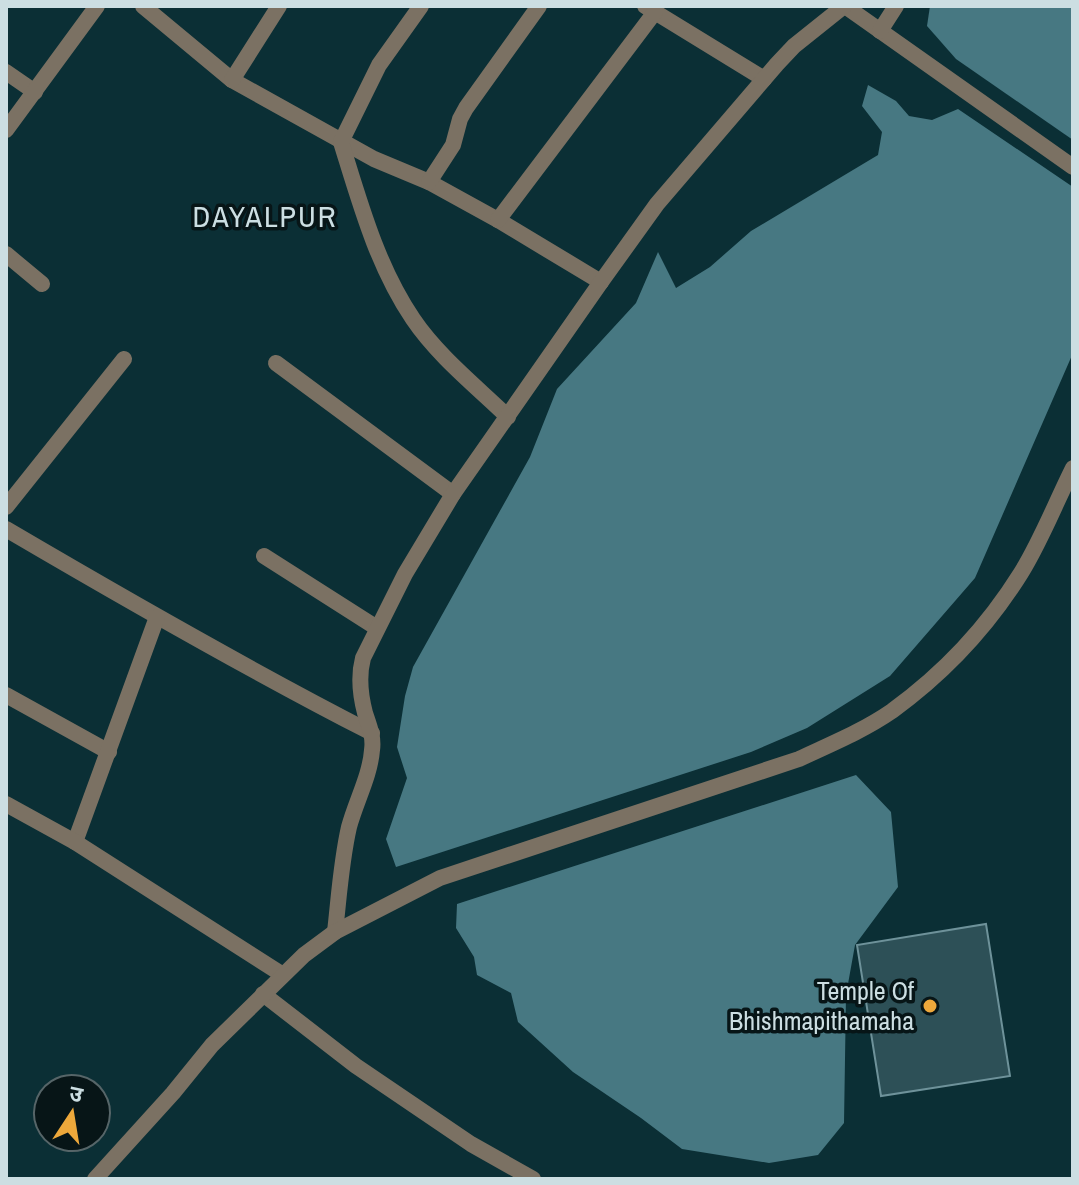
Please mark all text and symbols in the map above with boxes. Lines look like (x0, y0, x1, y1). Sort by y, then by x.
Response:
district label: DAYALPUR (193, 196, 338, 236)
place label: Temple Of Bhishmapithamaha (729, 973, 914, 1038)
marker: Temple Of Bhishmapithamaha (921, 997, 939, 1015)
north arrow (32, 1073, 112, 1153)
text: उ (67, 1077, 87, 1110)

